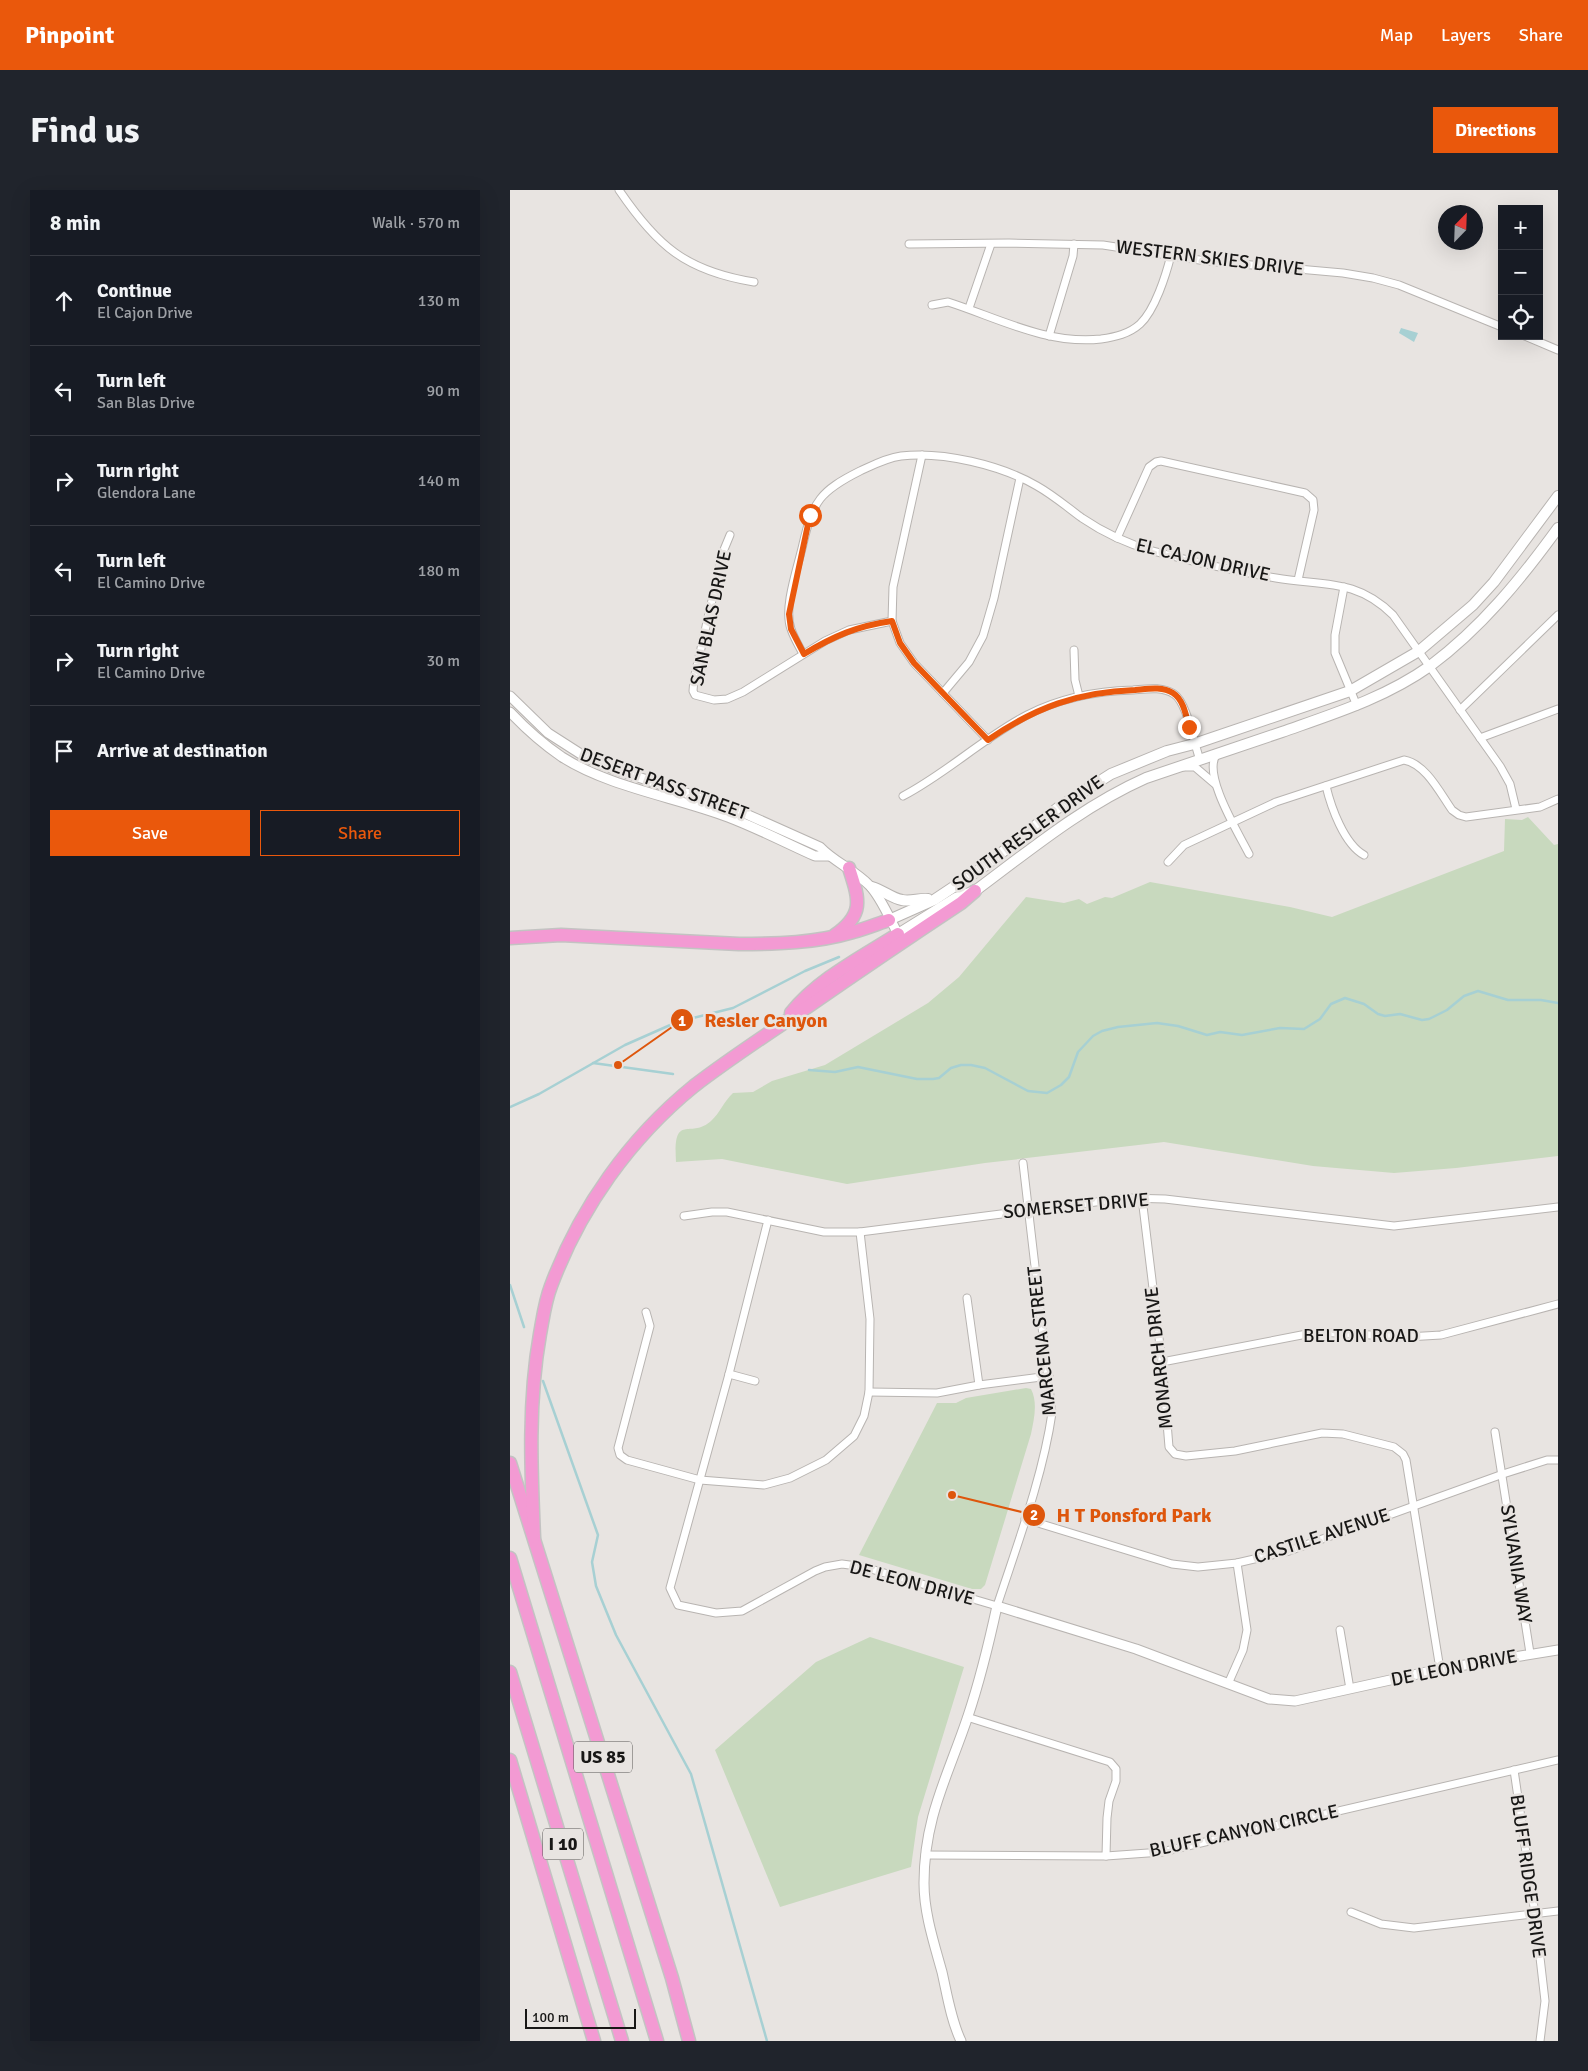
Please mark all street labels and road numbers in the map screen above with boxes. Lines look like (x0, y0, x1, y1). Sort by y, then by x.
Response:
street label: WESTERN SKIES DRIVE (1115, 235, 1305, 281)
street label: EL CAJON DRIVE (1134, 533, 1272, 587)
street label: SAN BLAS DRIVE (685, 548, 737, 688)
street label: DESERT PASS STREET (577, 742, 752, 826)
street label: SOUTH RESLER DRIVE (947, 770, 1109, 896)
street label: SOMERSET DRIVE (1002, 1188, 1150, 1224)
street label: MARCENA STREET (1022, 1264, 1062, 1417)
street label: MONARCH DRIVE (1140, 1286, 1178, 1430)
street label: BELTON ROAD (1303, 1324, 1419, 1348)
street label: CASTILE AVENUE (1251, 1503, 1393, 1569)
street label: SYLVANIA WAY (1495, 1503, 1537, 1625)
street label: DE LEON DRIVE (847, 1555, 977, 1611)
street label: DE LEON DRIVE (1389, 1644, 1519, 1692)
road number: US 85 (574, 1741, 632, 1772)
street label: BLUFF RIDGE DRIVE (1505, 1793, 1551, 1959)
street label: BLUFF CANYON CIRCLE (1147, 1799, 1341, 1863)
road number: I 10 (543, 1828, 583, 1860)

